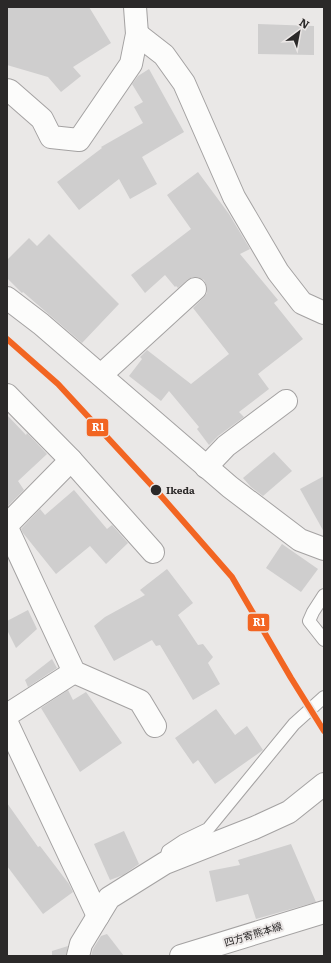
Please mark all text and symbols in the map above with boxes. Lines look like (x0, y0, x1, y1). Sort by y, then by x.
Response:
north arrow (279, 12, 319, 52)
text: N (297, 13, 313, 32)
line badge: R1 (86, 418, 109, 437)
text: R1 (92, 418, 105, 434)
place label: Ikeda (166, 482, 195, 497)
marker: Ikeda (149, 483, 163, 497)
line badge: R1 (247, 613, 270, 632)
text: R1 (253, 613, 266, 629)
street label: 四方寄熊本線 (222, 918, 284, 949)

